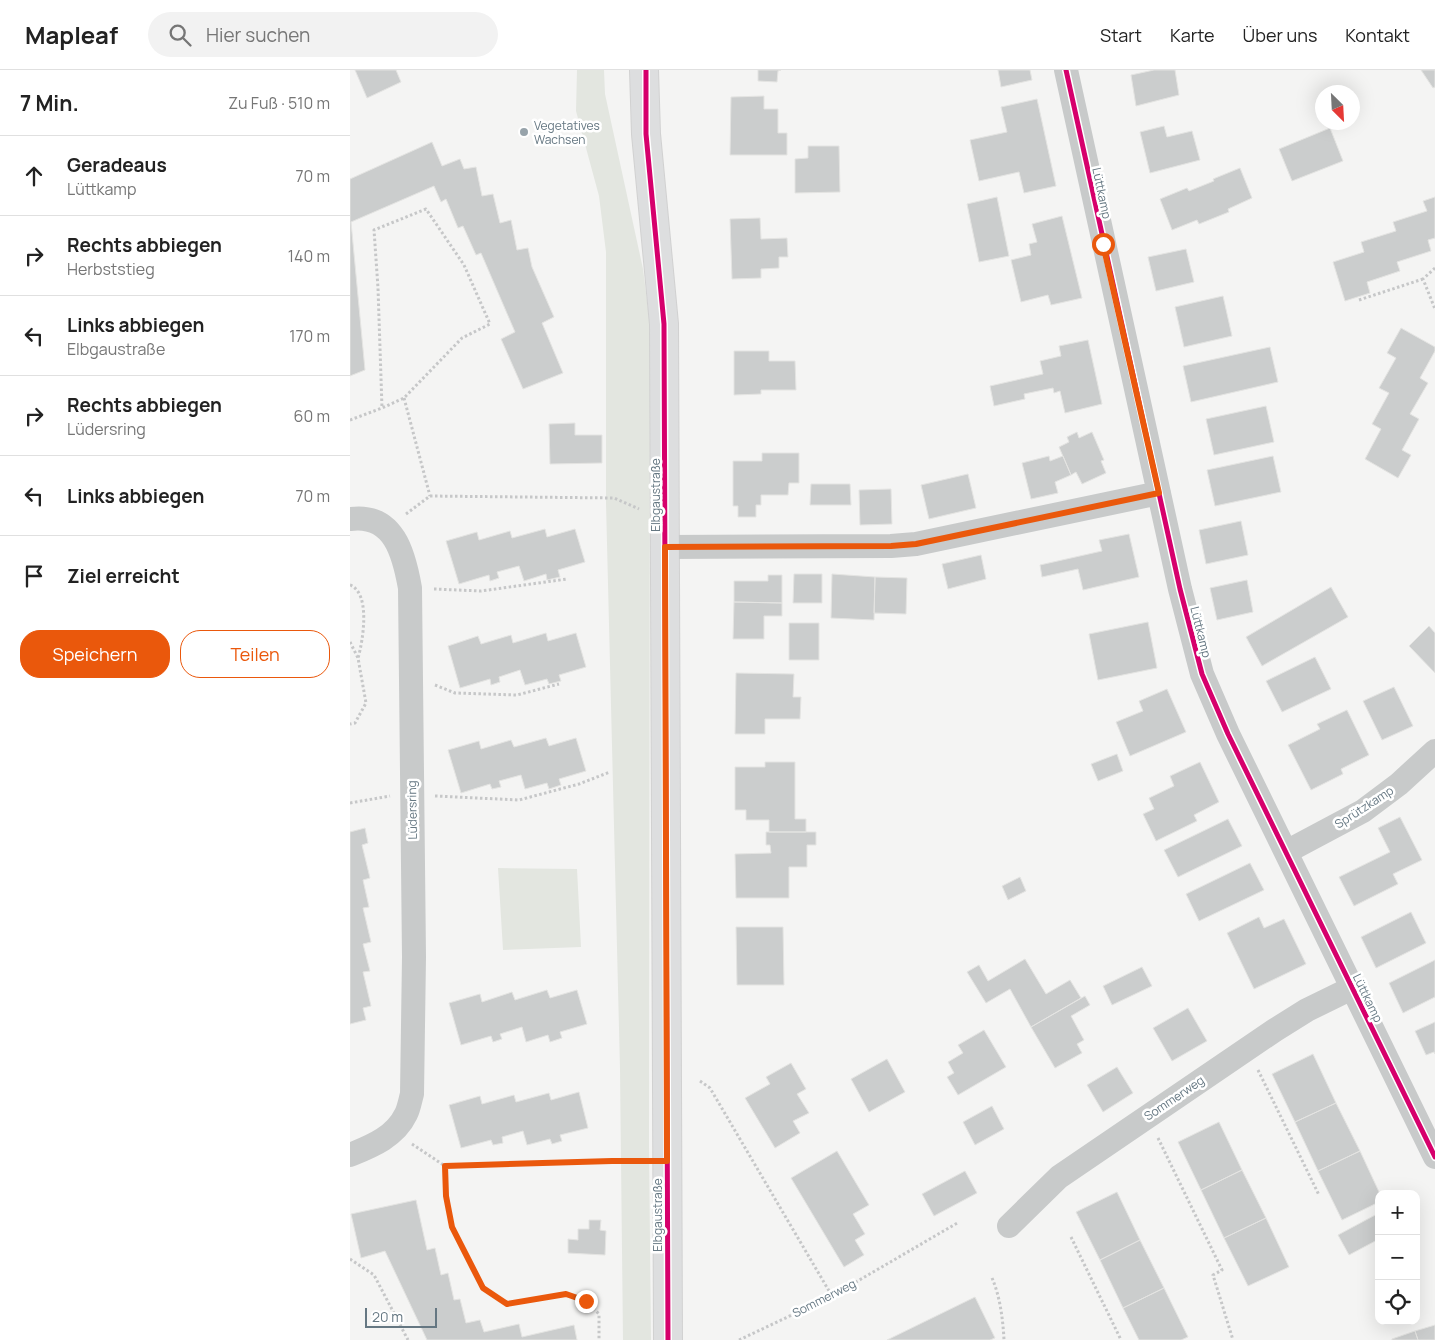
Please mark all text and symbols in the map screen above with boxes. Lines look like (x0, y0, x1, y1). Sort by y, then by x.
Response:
search box (148, 12, 498, 57)
text: Mapleaf (25, 18, 118, 51)
icon: search (166, 21, 194, 49)
text: Hier suchen (206, 22, 310, 48)
text: Start (1100, 23, 1142, 47)
text: Karte (1170, 23, 1215, 47)
text: Über uns (1243, 23, 1317, 47)
text: Kontakt (1345, 23, 1410, 47)
north arrow (1315, 85, 1360, 130)
text: 7 Min. (20, 89, 79, 117)
text: Zu Fuß · 510 m (228, 92, 330, 114)
place label: Vegetatives Wachsen (534, 117, 600, 148)
marker: Vegetatives Wachsen (518, 126, 530, 138)
text: Geradeaus (67, 152, 167, 178)
icon: ahead (20, 162, 48, 190)
text: 70 m (295, 165, 330, 187)
street label: Lüttkamp (1088, 166, 1116, 220)
text: Lüttkamp (67, 178, 136, 200)
text: Rechts abbiegen (67, 232, 222, 258)
route start (1092, 233, 1115, 256)
icon: right (20, 242, 48, 270)
text: 140 m (288, 245, 330, 267)
text: Herbststieg (67, 258, 155, 280)
text: Links abbiegen (67, 312, 204, 338)
icon: left (20, 322, 48, 350)
text: 170 m (289, 325, 330, 347)
text: Elbgaustraße (67, 338, 165, 360)
text: Rechts abbiegen (67, 392, 222, 418)
icon: right (20, 402, 48, 430)
text: 60 m (294, 405, 330, 427)
text: Lüdersring (67, 418, 146, 440)
street label: Elbgaustraße (647, 458, 664, 532)
icon: left (20, 482, 48, 510)
text: Links abbiegen (67, 483, 204, 509)
text: 70 m (295, 485, 330, 507)
icon: arrive (20, 562, 48, 590)
text: Ziel erreicht (67, 563, 180, 589)
street label: Lüttkamp (1186, 605, 1216, 659)
button: Speichern (20, 630, 170, 678)
button: Teilen (180, 630, 330, 678)
street label: Lüdersring (403, 780, 421, 840)
street label: Sprützkamp (1331, 782, 1397, 832)
street label: Lüttkamp (1349, 971, 1387, 1025)
street label: Sommerweg (1141, 1072, 1207, 1124)
street label: Elbgaustraße (649, 1178, 666, 1252)
map controls (1375, 1190, 1420, 1325)
button: + (1375, 1190, 1420, 1235)
button: − (1375, 1235, 1420, 1280)
street label: Sommerweg (789, 1275, 859, 1321)
button: locate (1375, 1280, 1420, 1325)
route end (575, 1290, 598, 1313)
scale bar (365, 1305, 438, 1328)
text: 20 m (372, 1307, 403, 1326)

